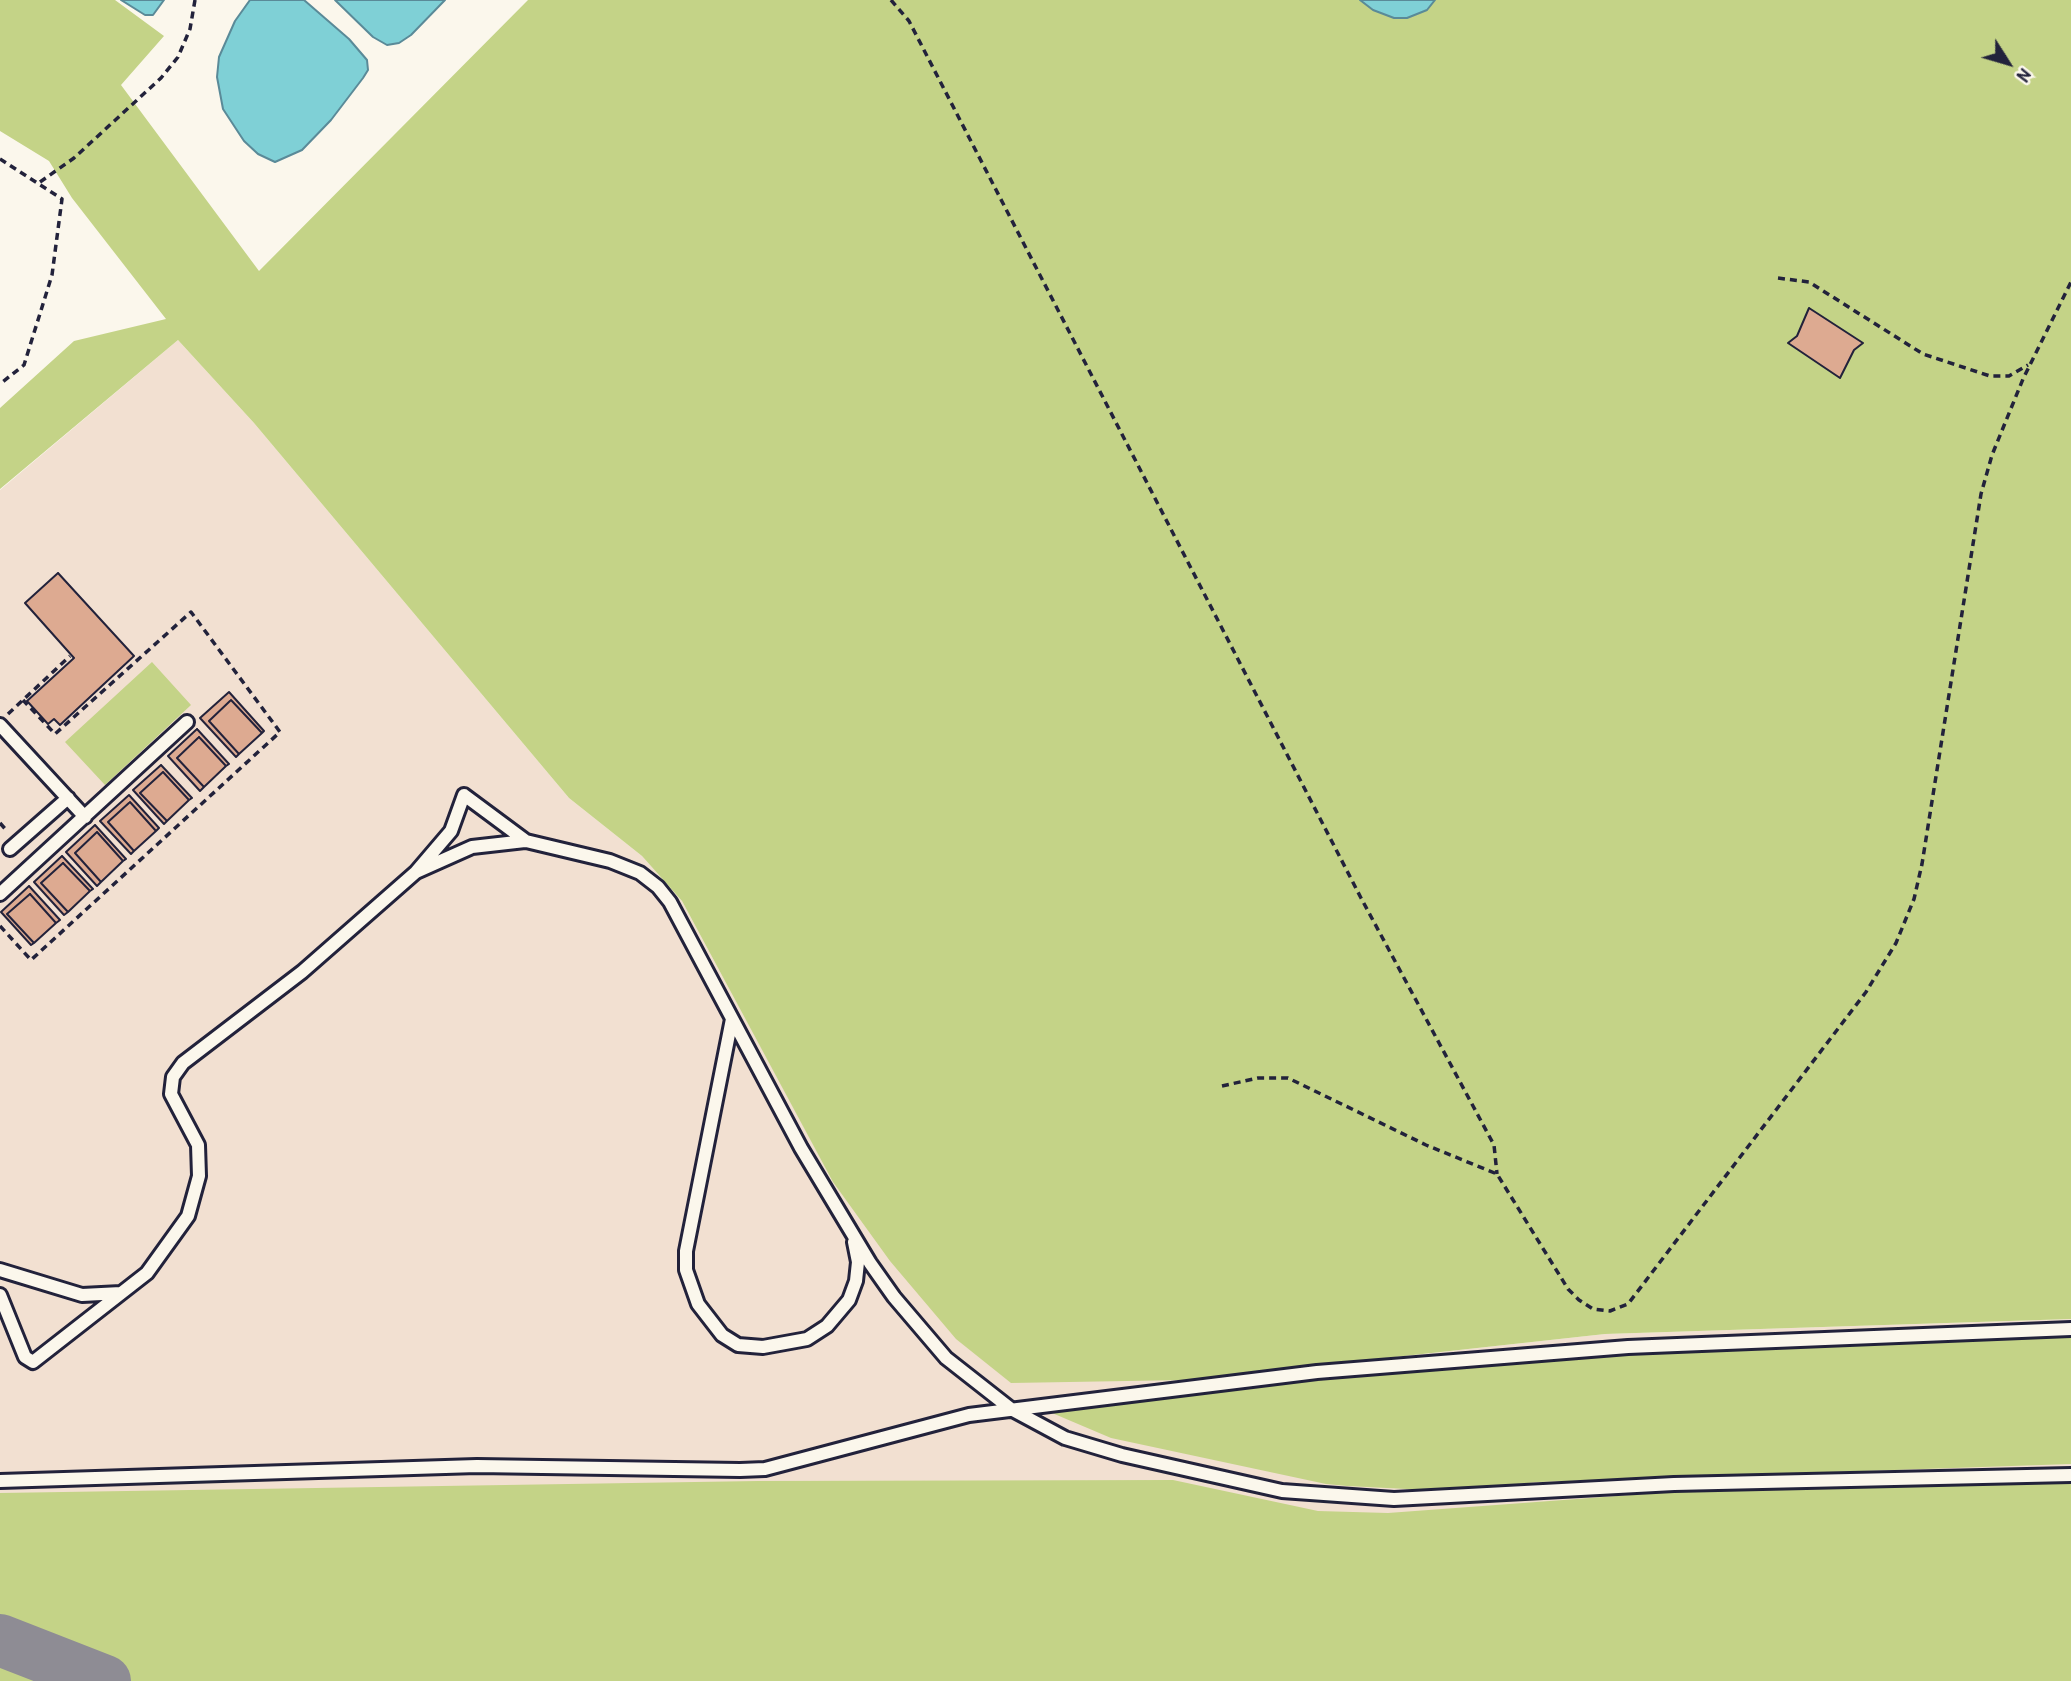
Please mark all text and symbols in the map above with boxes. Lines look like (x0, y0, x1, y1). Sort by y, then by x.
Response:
north arrow (1973, 28, 2043, 98)
text: N (2011, 64, 2038, 87)

